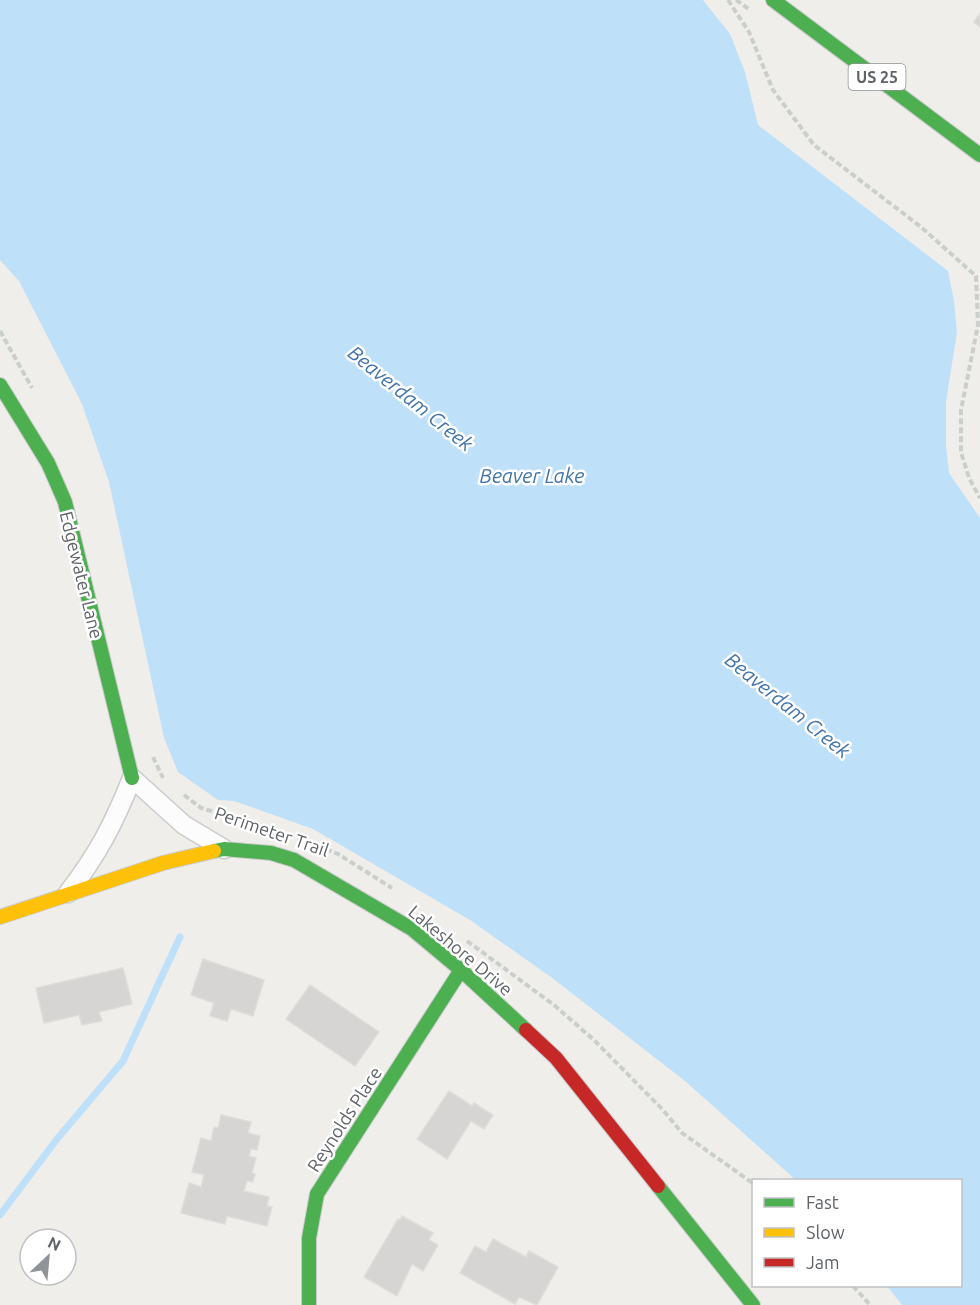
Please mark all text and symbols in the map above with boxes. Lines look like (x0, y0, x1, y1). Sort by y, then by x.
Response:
road number: US 25 (848, 64, 906, 90)
water label: Beaverdam Creek (344, 341, 479, 456)
water label: Beaver Lake (480, 464, 584, 487)
street label: Edgewater Lane (57, 509, 107, 641)
water label: Beaverdam Creek (721, 648, 856, 763)
street label: Perimeter Trail (212, 802, 332, 860)
street label: Lakeshore Drive (405, 901, 517, 999)
street label: Reynolds Place (303, 1063, 385, 1175)
legend (752, 1179, 962, 1287)
text: Fast (806, 1192, 839, 1212)
text: Slow (806, 1222, 845, 1242)
north arrow (18, 1227, 78, 1287)
text: N (45, 1233, 64, 1254)
text: Jam (806, 1252, 840, 1272)

